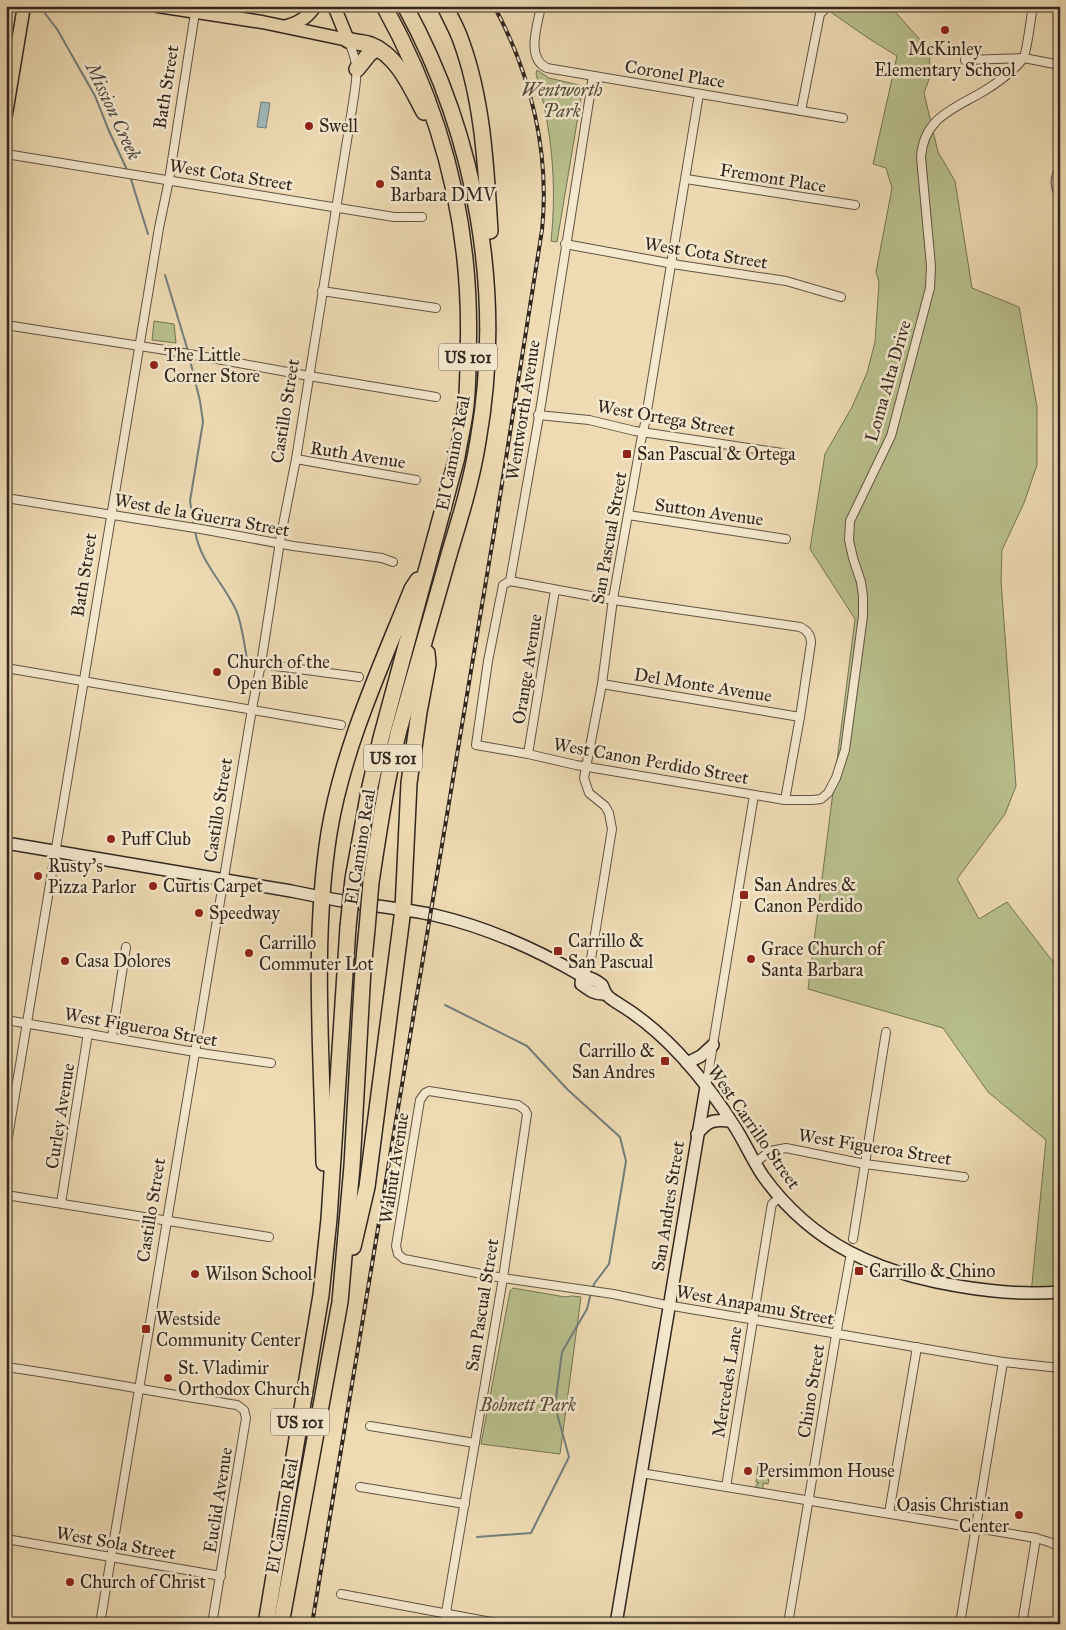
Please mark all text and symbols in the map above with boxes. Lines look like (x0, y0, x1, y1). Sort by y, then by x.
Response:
marker: McKinley Elementary School (939, 24, 951, 36)
place label: McKinley Elementary School (874, 38, 1016, 81)
street label: Bath Street (149, 43, 184, 130)
street label: Coronel Place (623, 55, 727, 93)
water label: Mission Creek (80, 57, 146, 164)
park label: Wentworth Park (522, 79, 603, 122)
place label: Swell (319, 115, 358, 137)
marker: Swell (303, 120, 315, 132)
street label: West Cota Street (168, 154, 295, 196)
street label: Fremont Place (718, 159, 828, 197)
place label: Santa Barbara DMV (390, 163, 497, 206)
marker: Santa Barbara DMV (374, 178, 386, 190)
street label: West Cota Street (643, 232, 770, 274)
street label: Loma Alta Drive (860, 318, 916, 444)
street label: Wentworth Avenue (501, 338, 545, 482)
place label: The Little Corner Store (164, 344, 260, 387)
road number: US 101 (439, 344, 497, 371)
street label: Castillo Street (266, 357, 304, 465)
marker: The Little Corner Store (148, 359, 160, 371)
street label: El Camino Real (431, 393, 475, 513)
street label: West Ortega Street (595, 395, 737, 442)
street label: Ruth Avenue (309, 437, 407, 473)
place label: San Pascual & Ortega (637, 443, 796, 466)
marker: San Pascual & Ortega (621, 448, 633, 460)
street label: San Pascual Street (587, 470, 632, 606)
street label: West de la Guerra Street (113, 489, 292, 541)
street label: Sutton Avenue (653, 493, 765, 531)
street label: Bath Street (67, 531, 102, 618)
street label: Orange Avenue (507, 612, 548, 726)
place label: Church of the Open Bible (227, 651, 330, 694)
street label: Del Monte Avenue (632, 663, 774, 707)
marker: Church of the Open Bible (211, 666, 223, 678)
street label: West Canon Perdido Street (552, 733, 751, 789)
road number: US 101 (364, 744, 422, 771)
street label: Castillo Street (199, 756, 237, 864)
street label: El Camino Real (340, 787, 380, 906)
place label: Puff Club (121, 828, 191, 850)
marker: Puff Club (105, 833, 117, 845)
place label: Rusty's Pizza Parlor (48, 855, 137, 898)
marker: Rusty's Pizza Parlor (32, 870, 44, 882)
place label: San Andres & Canon Perdido (754, 874, 863, 917)
place label: Curtis Carpet (163, 875, 263, 897)
marker: Curtis Carpet (147, 880, 159, 892)
marker: San Andres & Canon Perdido (738, 889, 750, 901)
place label: Speedway (209, 902, 280, 924)
marker: Speedway (193, 907, 205, 919)
place label: Carrillo & San Pascual (568, 930, 653, 973)
place label: Carrillo Commuter Lot (259, 932, 374, 975)
place label: Grace Church of Santa Barbara (761, 938, 886, 981)
marker: Carrillo & San Pascual (552, 945, 564, 957)
marker: Carrillo Commuter Lot (243, 947, 255, 959)
place label: Casa Dolores (75, 950, 171, 972)
marker: Grace Church of Santa Barbara (745, 953, 757, 965)
marker: Casa Dolores (59, 955, 71, 967)
street label: West Figueroa Street (63, 1003, 220, 1052)
place label: Carrillo & San Andres (572, 1040, 655, 1083)
marker: Carrillo & San Andres (659, 1055, 671, 1067)
street label: Curley Avenue (41, 1061, 79, 1171)
street label: West Carrillo Street (703, 1061, 805, 1194)
street label: Walnut Avenue (374, 1111, 414, 1225)
street label: West Figueroa Street (797, 1124, 954, 1171)
street label: San Andres Street (647, 1139, 689, 1273)
street label: Castillo Street (132, 1156, 170, 1264)
street label: San Pascual Street (461, 1237, 503, 1373)
place label: Carrillo & Chino (869, 1260, 995, 1282)
place label: Wilson School (205, 1263, 313, 1285)
marker: Carrillo & Chino (853, 1265, 865, 1277)
marker: Wilson School (189, 1268, 201, 1280)
street label: West Anapamu Street (674, 1280, 836, 1330)
place label: Westside Community Center (156, 1308, 301, 1351)
marker: Westside Community Center (140, 1323, 152, 1335)
street label: Mercedes Lane (707, 1325, 747, 1439)
street label: Chino Street (793, 1342, 829, 1440)
place label: St. Vladimir Orthodox Church (178, 1357, 310, 1400)
marker: St. Vladimir Orthodox Church (162, 1372, 174, 1384)
park label: Bohnett Park (479, 1394, 576, 1416)
road number: US 101 (271, 1408, 329, 1435)
street label: Euclid Avenue (199, 1446, 237, 1554)
street label: El Camino Real (261, 1456, 303, 1575)
place label: Persimmon House (758, 1460, 895, 1482)
marker: Persimmon House (742, 1465, 754, 1477)
place label: Oasis Christian Center (897, 1494, 1009, 1537)
marker: Oasis Christian Center (1013, 1509, 1025, 1521)
street label: West Sola Street (54, 1522, 178, 1564)
place label: Church of Christ (80, 1571, 207, 1593)
marker: Church of Christ (64, 1576, 76, 1588)

